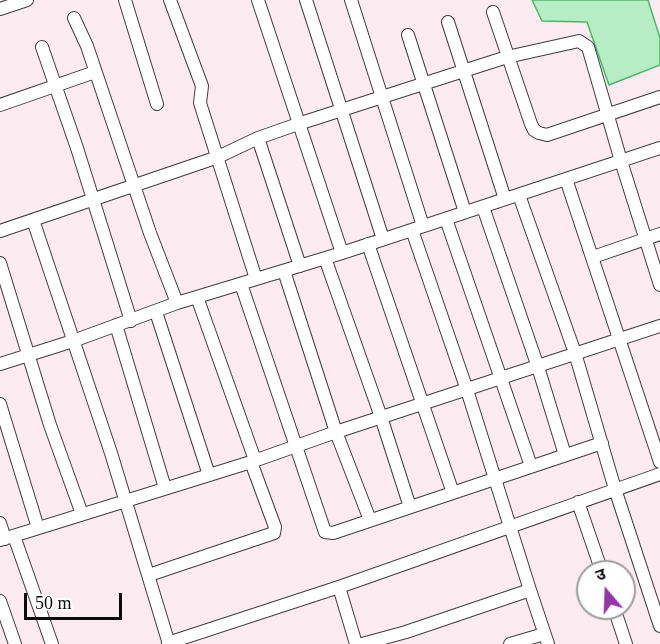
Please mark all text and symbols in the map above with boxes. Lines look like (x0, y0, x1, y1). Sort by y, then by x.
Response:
north arrow (576, 560, 636, 620)
text: उ (593, 565, 608, 584)
scale bar (27, 581, 124, 619)
text: 50 m (35, 593, 72, 613)

